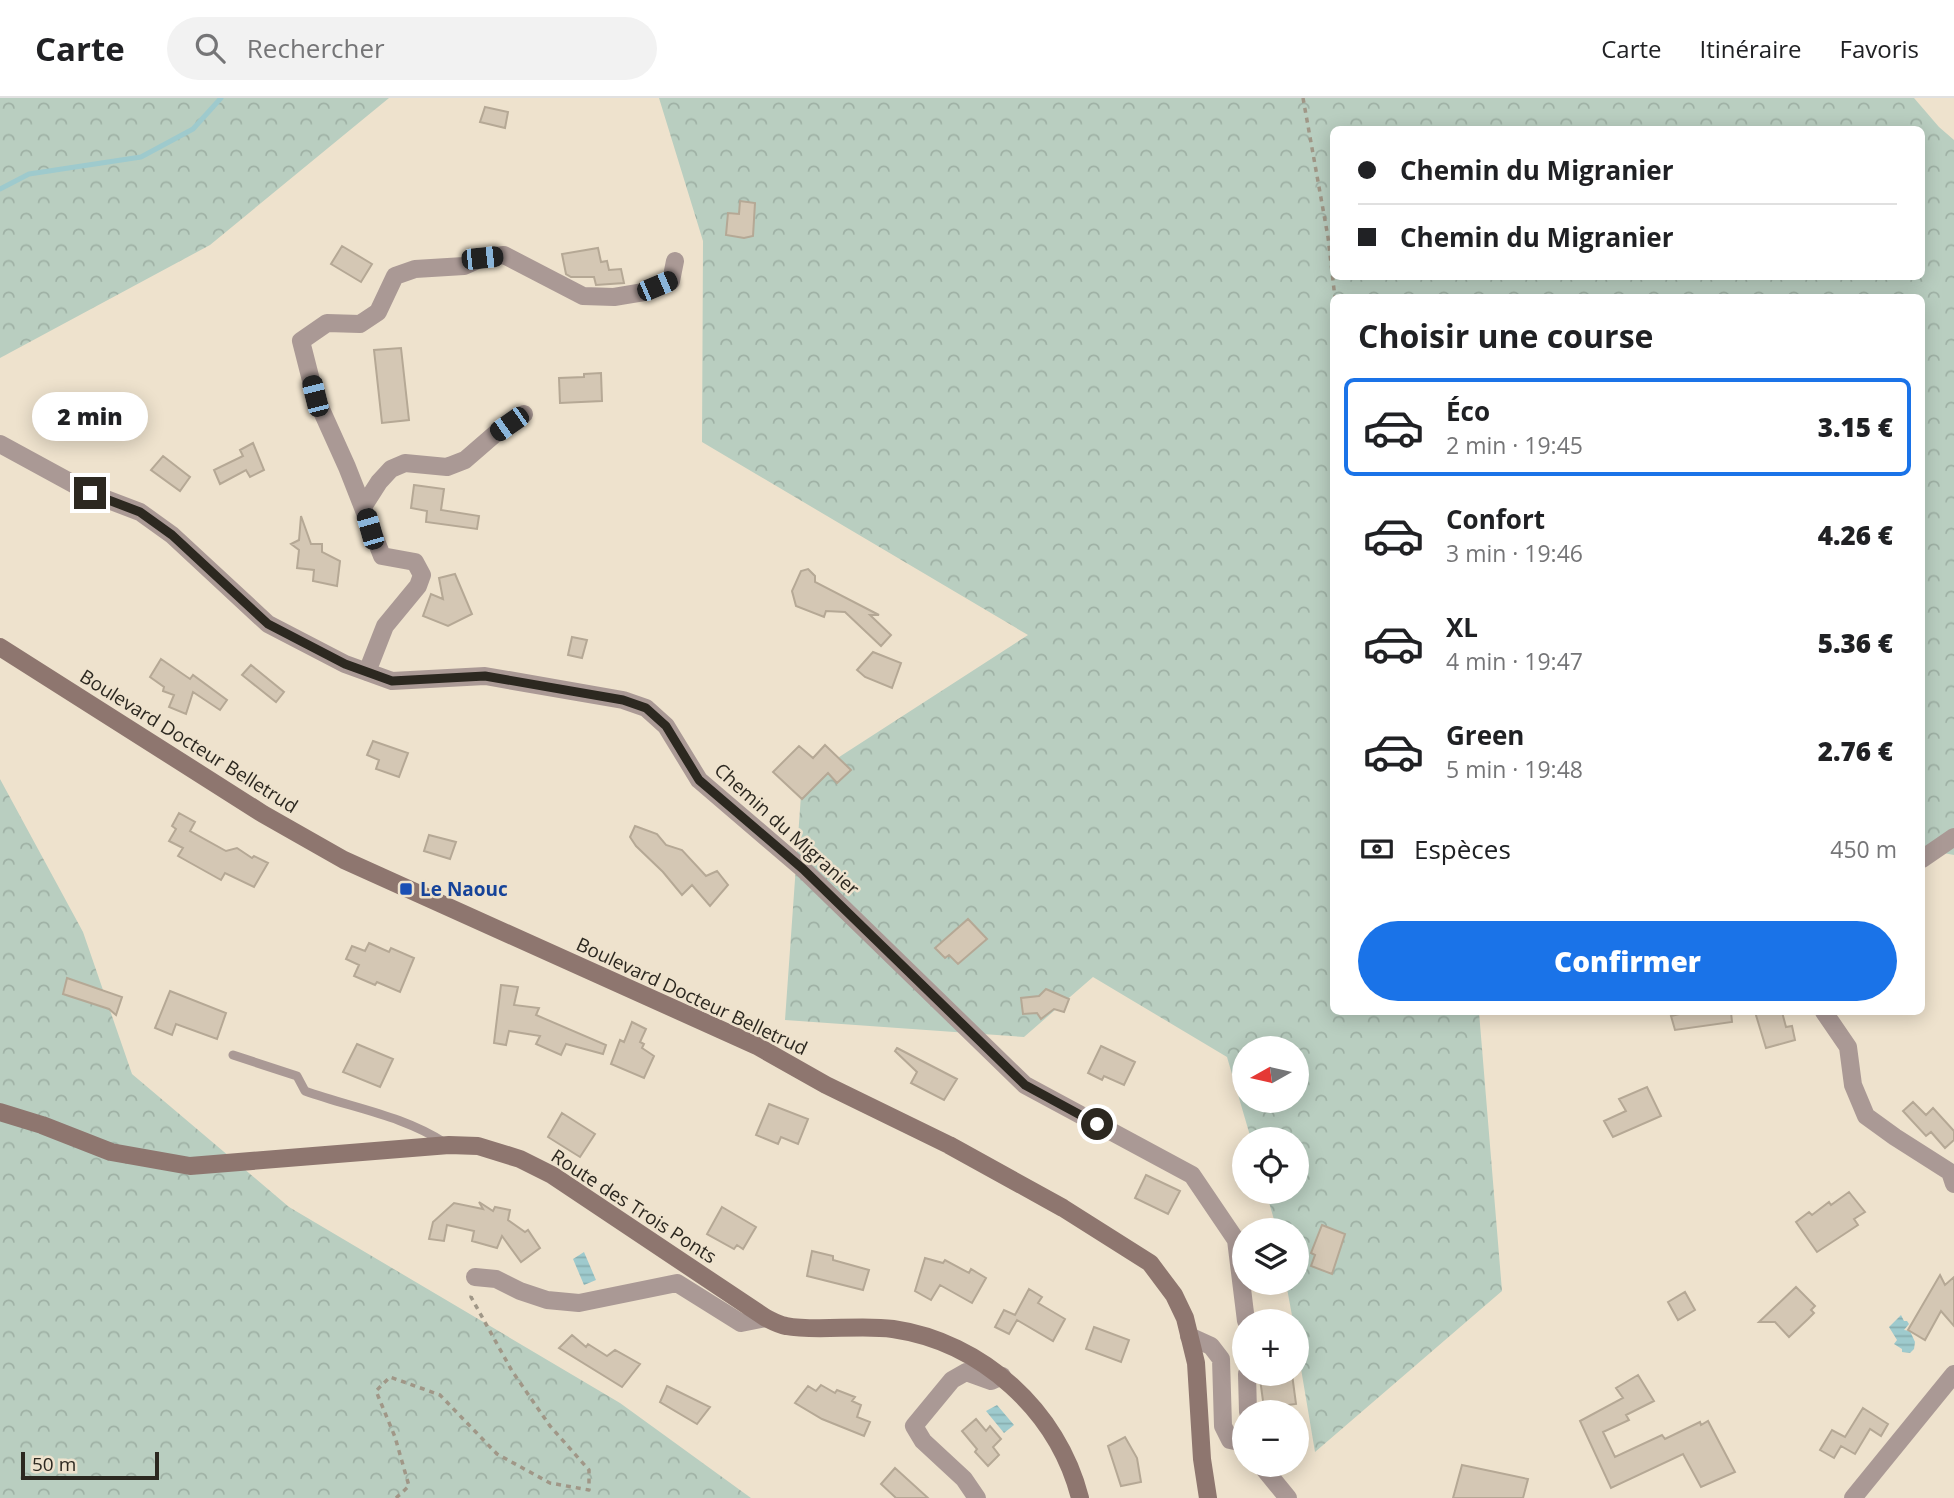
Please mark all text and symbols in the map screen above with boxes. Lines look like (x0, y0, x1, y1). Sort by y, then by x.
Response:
search box (167, 17, 657, 80)
text: Carte (35, 26, 125, 71)
icon: search (191, 29, 229, 67)
text: Rechercher (247, 30, 385, 66)
text: Carte (1601, 32, 1662, 65)
text: Itinéraire (1700, 32, 1802, 65)
text: Favoris (1840, 32, 1919, 65)
text: Chemin du Migranier (1400, 152, 1673, 188)
text: Chemin du Migranier (1400, 219, 1673, 255)
car (461, 245, 504, 271)
car (634, 268, 681, 304)
text: Choisir une course (1358, 314, 1653, 357)
car (300, 373, 331, 419)
callout: 2 min (32, 392, 148, 440)
text: Éco (1446, 393, 1490, 429)
icon: car (1362, 396, 1425, 459)
text: 2 min (57, 400, 123, 432)
car (486, 403, 533, 445)
text: 3.15 € (1818, 409, 1893, 445)
text: 2 min · 19:45 (1446, 429, 1583, 461)
route end (74, 477, 106, 509)
text: Confort (1446, 501, 1545, 537)
icon: car (1362, 504, 1425, 567)
car (355, 506, 386, 552)
text: 4.26 € (1818, 517, 1893, 553)
text: 3 min · 19:46 (1446, 537, 1583, 569)
text: XL (1446, 609, 1478, 645)
icon: car (1362, 612, 1425, 675)
text: 5.36 € (1818, 625, 1893, 661)
text: 4 min · 19:47 (1446, 645, 1583, 677)
street label: Boulevard Docteur Belletrud (75, 663, 303, 819)
text: Green (1446, 717, 1524, 753)
icon: car (1362, 720, 1425, 783)
text: 2.76 € (1818, 733, 1893, 769)
text: 5 min · 19:48 (1446, 753, 1583, 785)
street label: Chemin du Migranier (709, 757, 865, 901)
icon: cash (1358, 830, 1396, 868)
text: Espèces (1414, 831, 1511, 867)
text: 450 m (1830, 833, 1897, 865)
place label: Le Naouc (420, 876, 508, 902)
marker: Le Naouc (398, 881, 414, 897)
button: Confirmer (1358, 921, 1897, 1001)
street label: Boulevard Docteur Belletrud (572, 931, 812, 1061)
north arrow (1232, 1036, 1309, 1113)
map controls (1232, 1036, 1309, 1477)
route start (1081, 1108, 1113, 1140)
button: locate (1232, 1127, 1309, 1204)
street label: Route des Trois Ponts (546, 1143, 722, 1269)
button: layers (1232, 1218, 1309, 1295)
button: + (1232, 1309, 1309, 1386)
button: − (1232, 1400, 1309, 1477)
scale bar (21, 1449, 159, 1481)
text: 50 m (32, 1451, 76, 1477)

